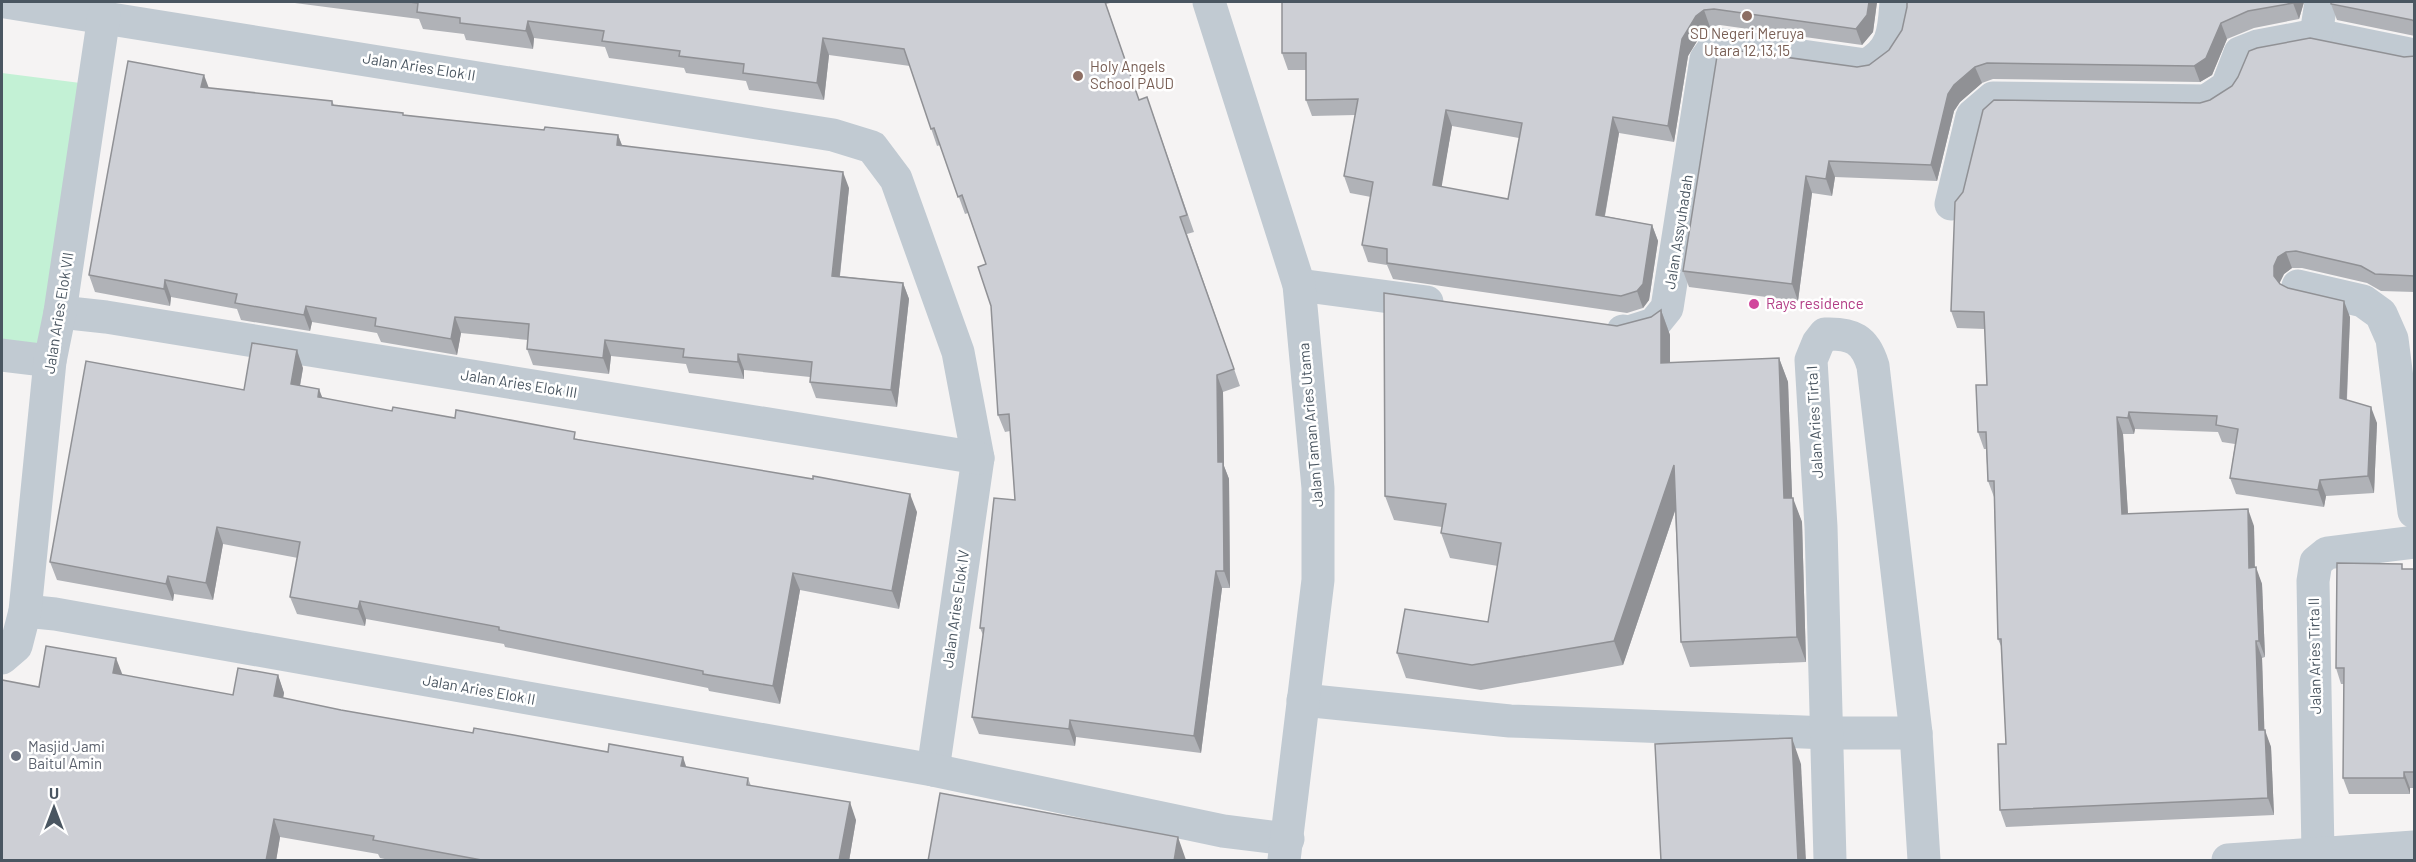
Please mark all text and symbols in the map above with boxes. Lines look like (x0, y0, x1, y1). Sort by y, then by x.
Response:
marker: SD Negeri Meruya Utara 12,13,15 (1740, 9, 1754, 23)
place label: SD Negeri Meruya Utara 12,13,15 (1690, 24, 1804, 59)
street label: Jalan Aries Elok II (361, 48, 477, 84)
place label: Holy Angels School PAUD (1090, 57, 1174, 92)
marker: Holy Angels School PAUD (1071, 69, 1085, 83)
street label: Jalan Assyuhadah (1660, 173, 1696, 291)
street label: Jalan Aries Elok VII (40, 251, 77, 375)
place label: Rays residence (1766, 294, 1864, 312)
marker: Rays residence (1747, 297, 1761, 311)
street label: Jalan Taman Aries Utama (1294, 342, 1326, 508)
street label: Jalan Aries Elok III (460, 365, 579, 401)
street label: Jalan Aries Tirta I (1802, 365, 1826, 479)
street label: Jalan Aries Elok IV (938, 549, 972, 669)
street label: Jalan Aries Tirta II (2304, 598, 2324, 715)
street label: Jalan Aries Elok II (421, 670, 537, 708)
place label: Masjid Jami Baitul Amin (28, 737, 105, 772)
marker: Masjid Jami Baitul Amin (9, 749, 23, 763)
north arrow (24, 778, 84, 838)
text: U (49, 783, 59, 802)

